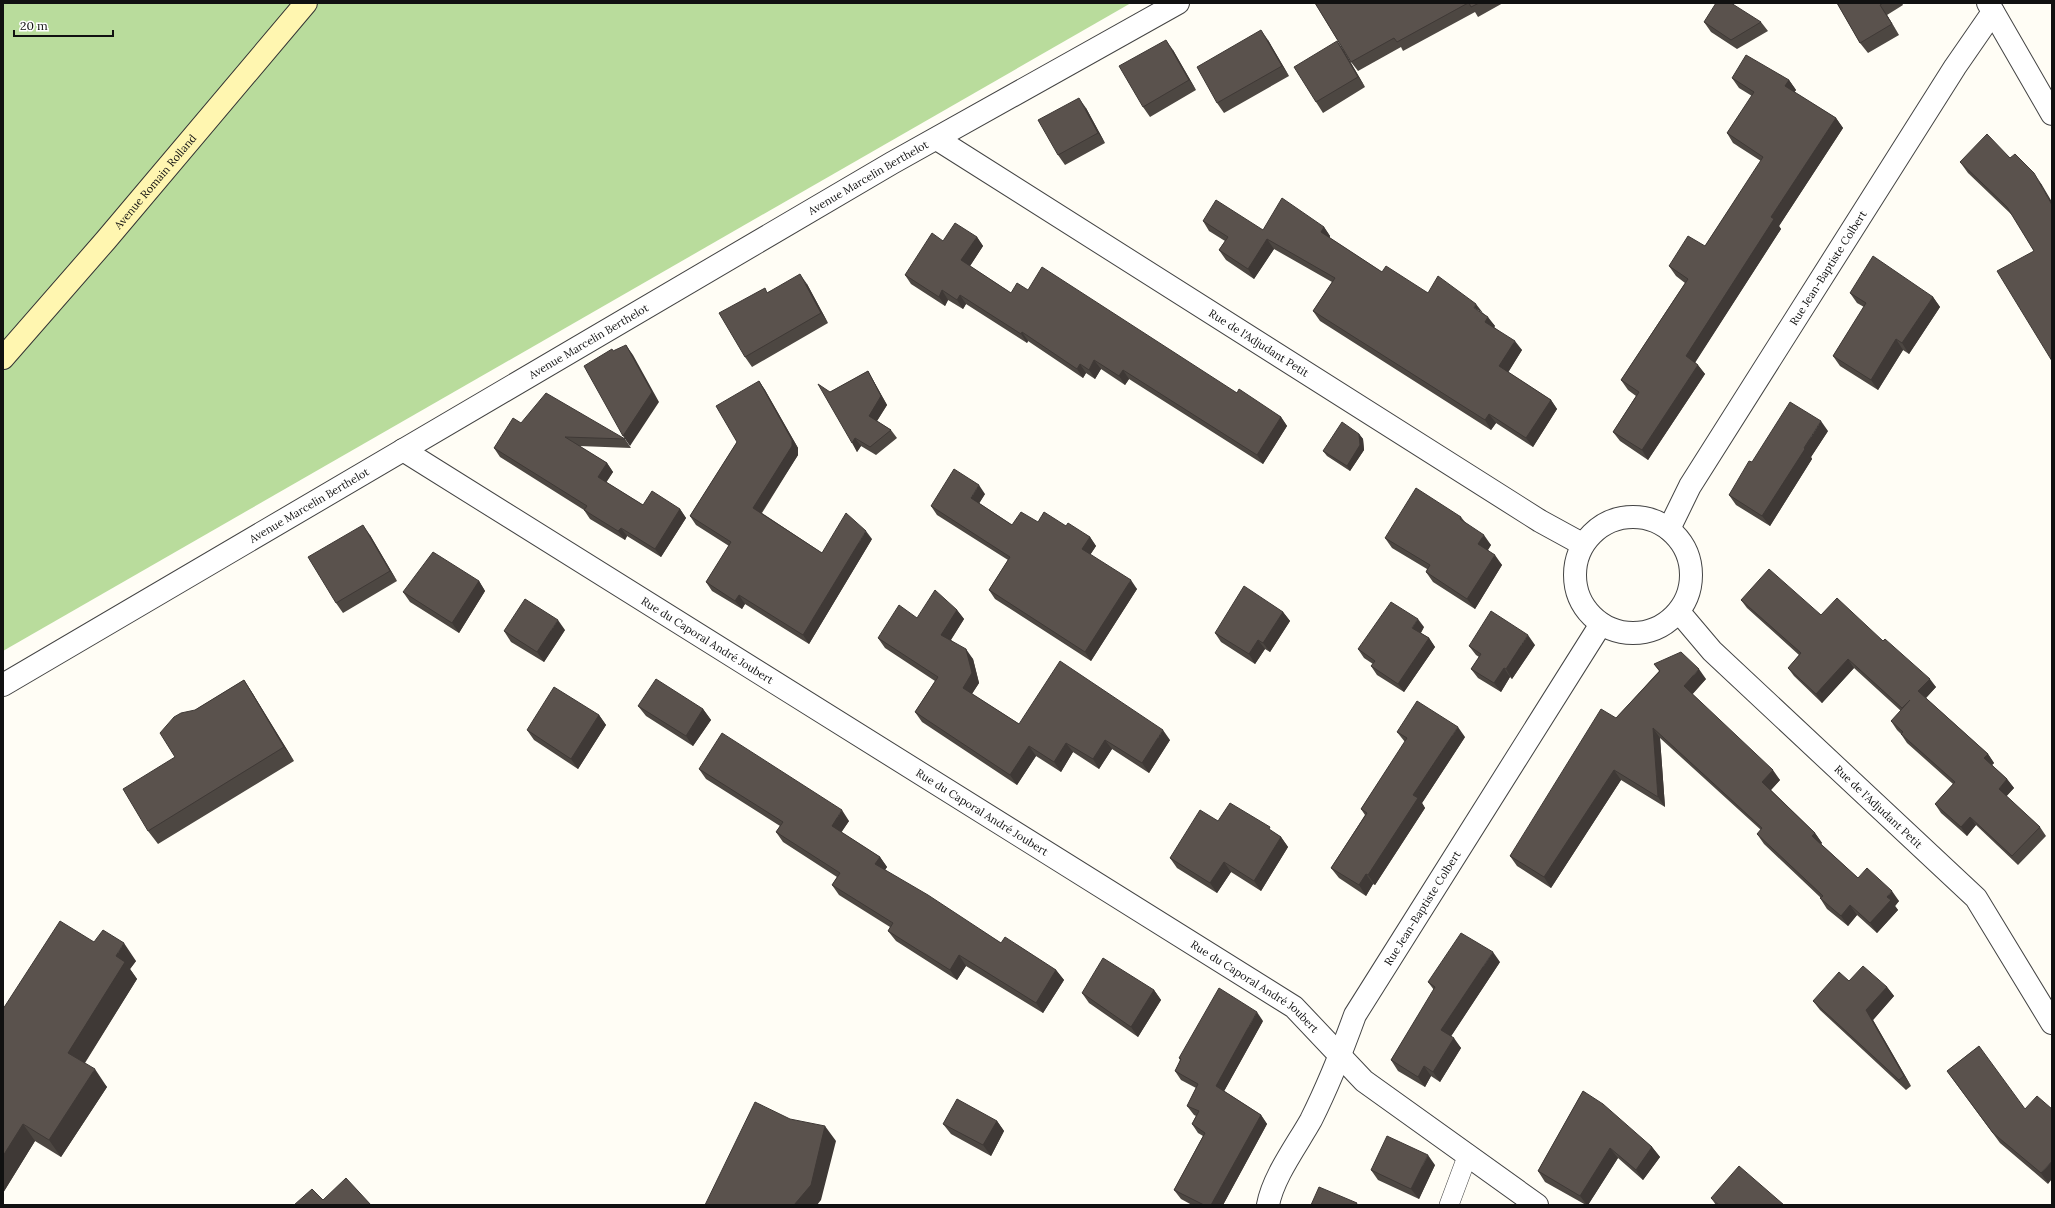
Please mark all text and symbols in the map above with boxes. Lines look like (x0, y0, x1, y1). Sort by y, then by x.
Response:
scale bar (14, 12, 113, 38)
text: 20 m (20, 18, 48, 33)
street label: Avenue Romain Rolland (111, 131, 200, 233)
street label: Avenue Marcelin Berthelot (805, 137, 931, 218)
street label: Rue Jean-Baptiste Colbert (1786, 207, 1870, 328)
street label: Avenue Marcelin Berthelot (525, 300, 652, 382)
street label: Rue de l'Adjudant Petit (1206, 306, 1312, 380)
street label: Avenue Marcelin Berthelot (246, 464, 372, 546)
street label: Rue du Caporal André Joubert (639, 594, 777, 687)
street label: Rue de l'Adjudant Petit (1831, 762, 1926, 852)
street label: Rue du Caporal André Joubert (913, 765, 1052, 859)
street label: Rue Jean-Baptiste Colbert (1381, 847, 1464, 968)
street label: Rue du Caporal André Joubert (1188, 937, 1322, 1036)

